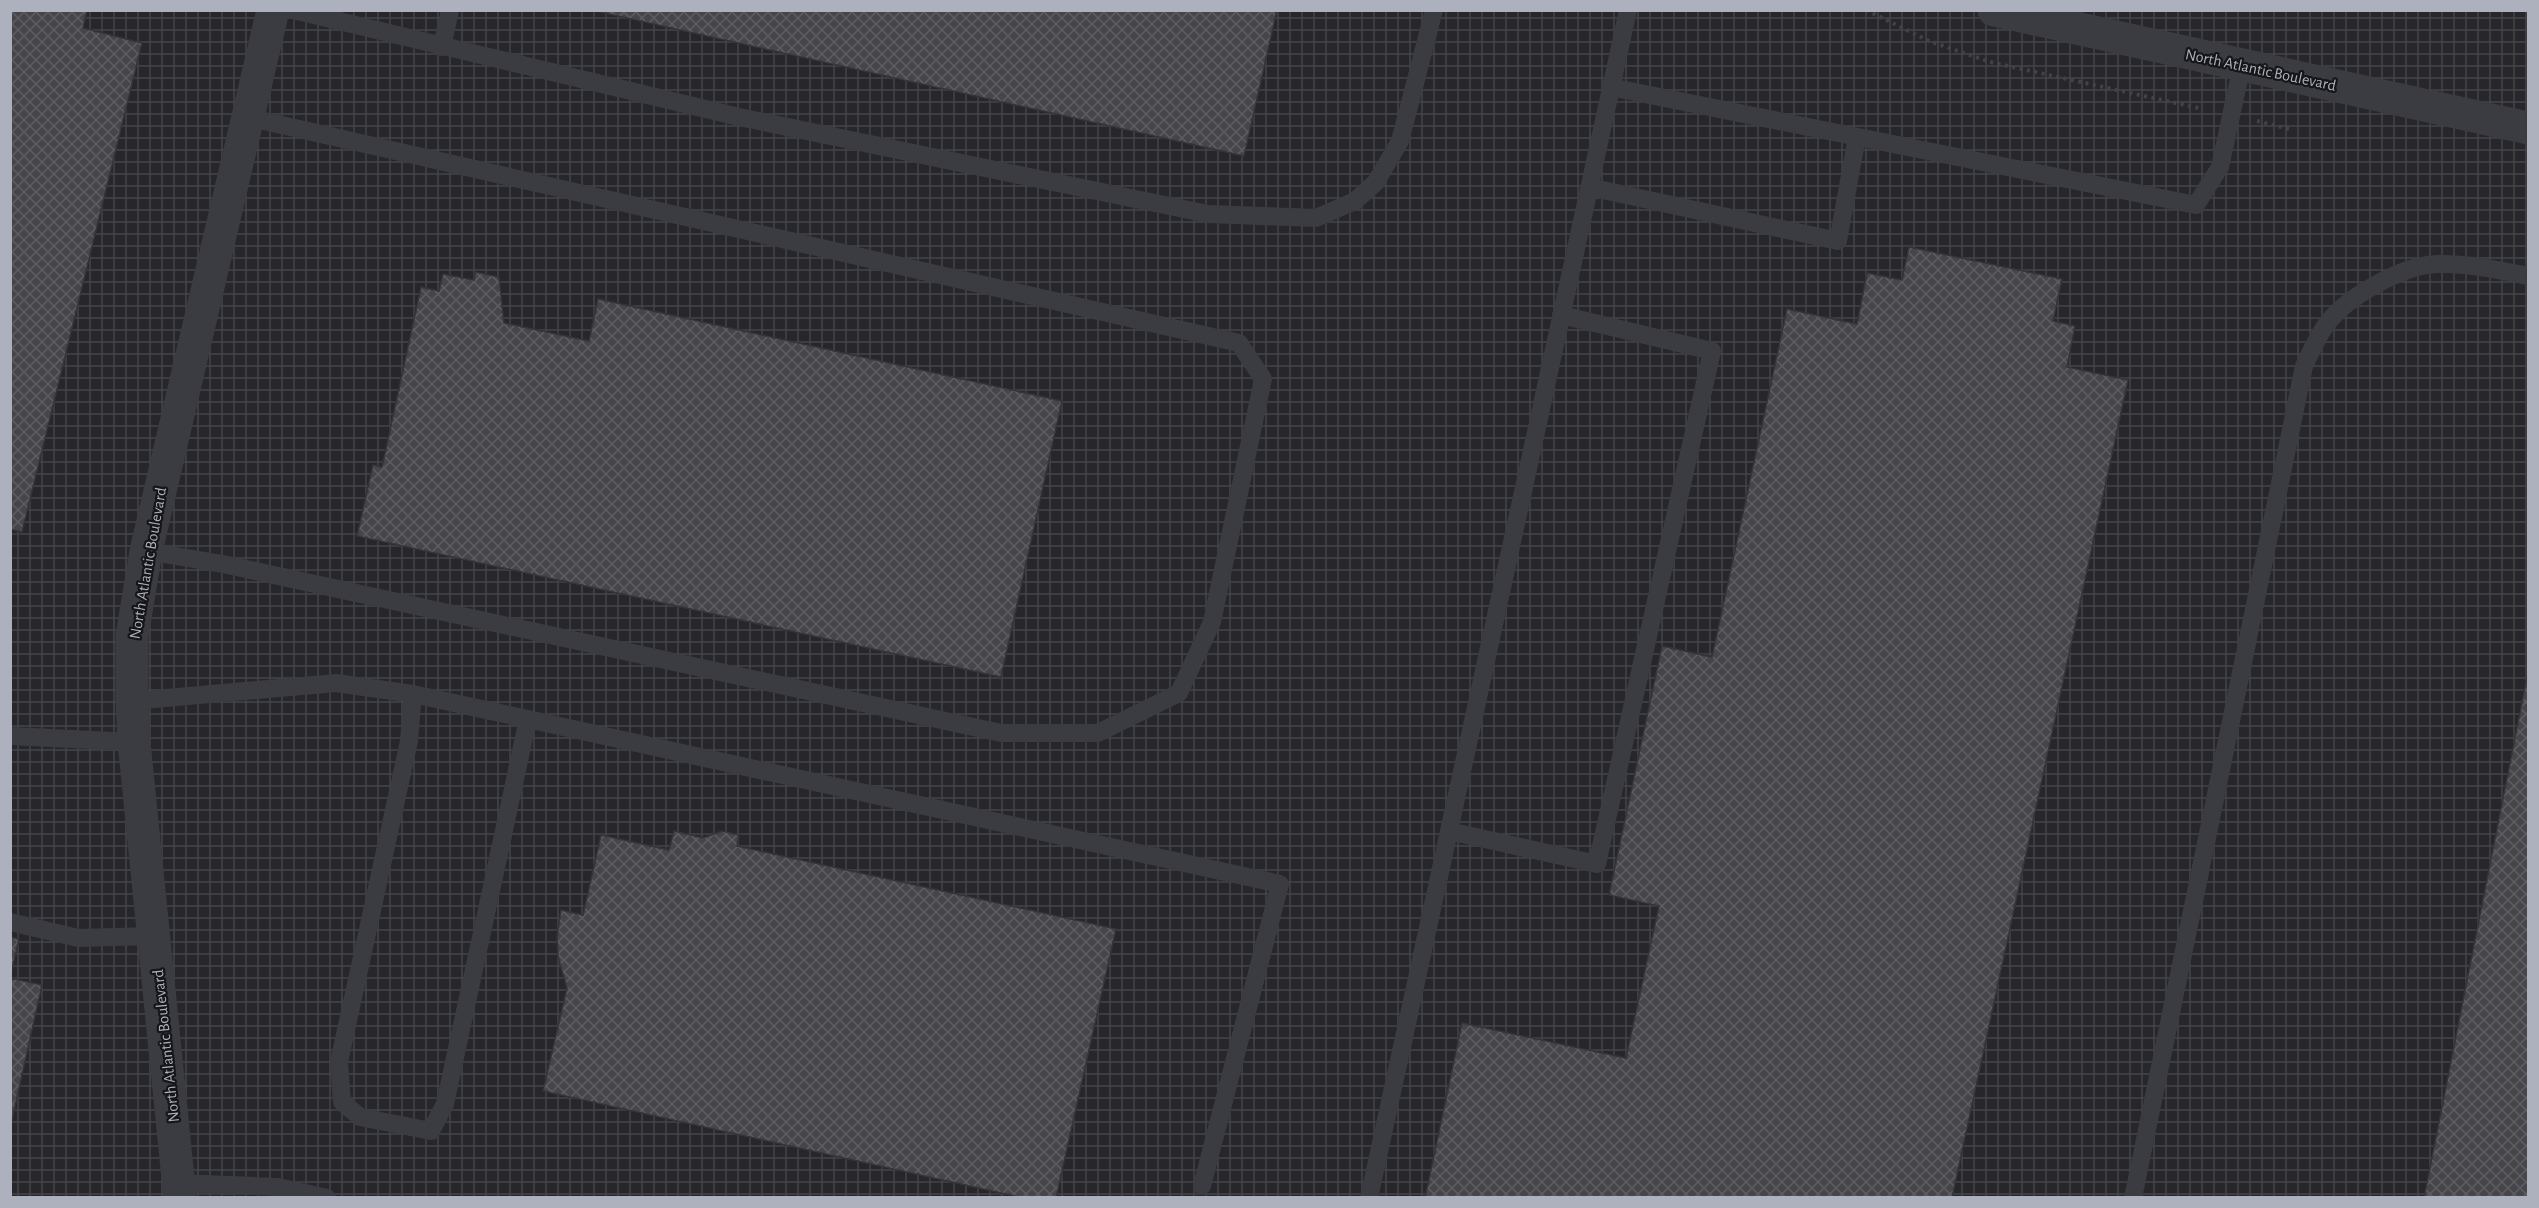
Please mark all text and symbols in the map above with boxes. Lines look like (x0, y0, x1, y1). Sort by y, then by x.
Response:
street label: North Atlantic Boulevard (2184, 46, 2338, 94)
street label: North Atlantic Boulevard (127, 486, 169, 640)
street label: North Atlantic Boulevard (150, 969, 182, 1123)

